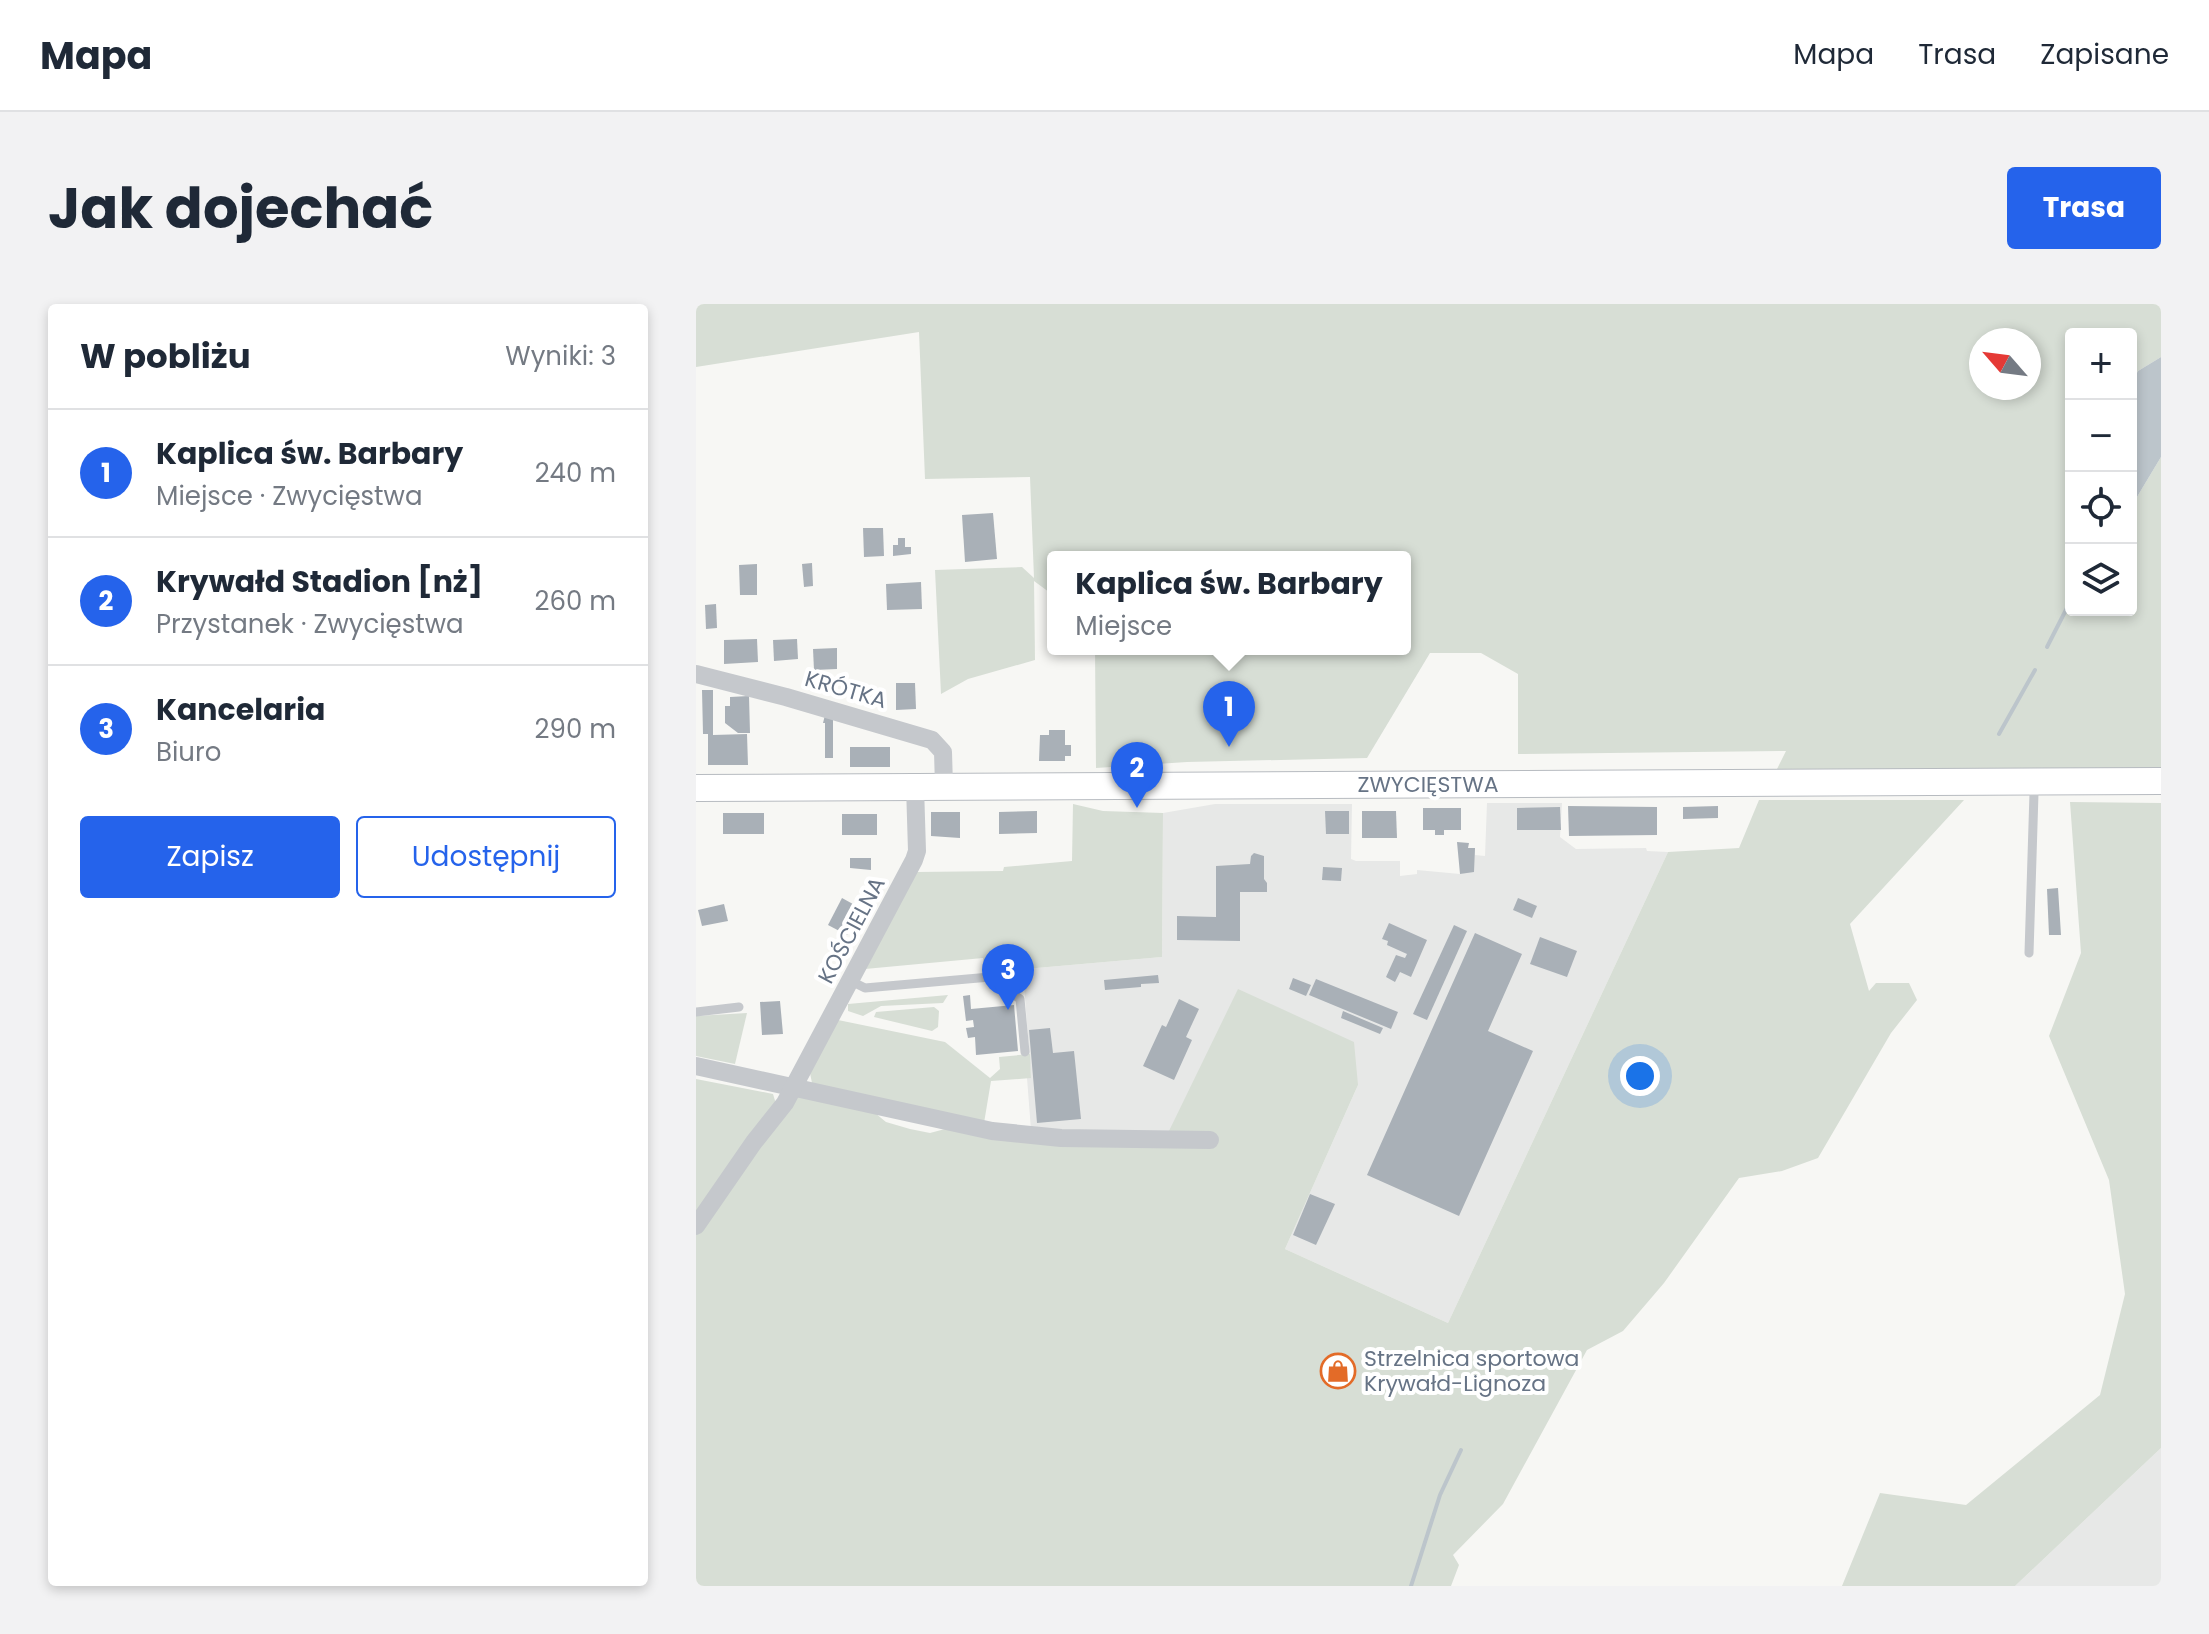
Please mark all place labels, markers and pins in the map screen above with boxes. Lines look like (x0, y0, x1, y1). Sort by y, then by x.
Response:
pin: 1 (1203, 681, 1255, 747)
pin: 2 (1111, 742, 1163, 808)
pin: 3 (982, 944, 1034, 1010)
place label: Strzelnica sportowa Krywałd-Lignoza (1364, 1343, 1579, 1399)
shop icon: Strzelnica sportowa Krywałd-Lignoza (1319, 1352, 1357, 1390)

